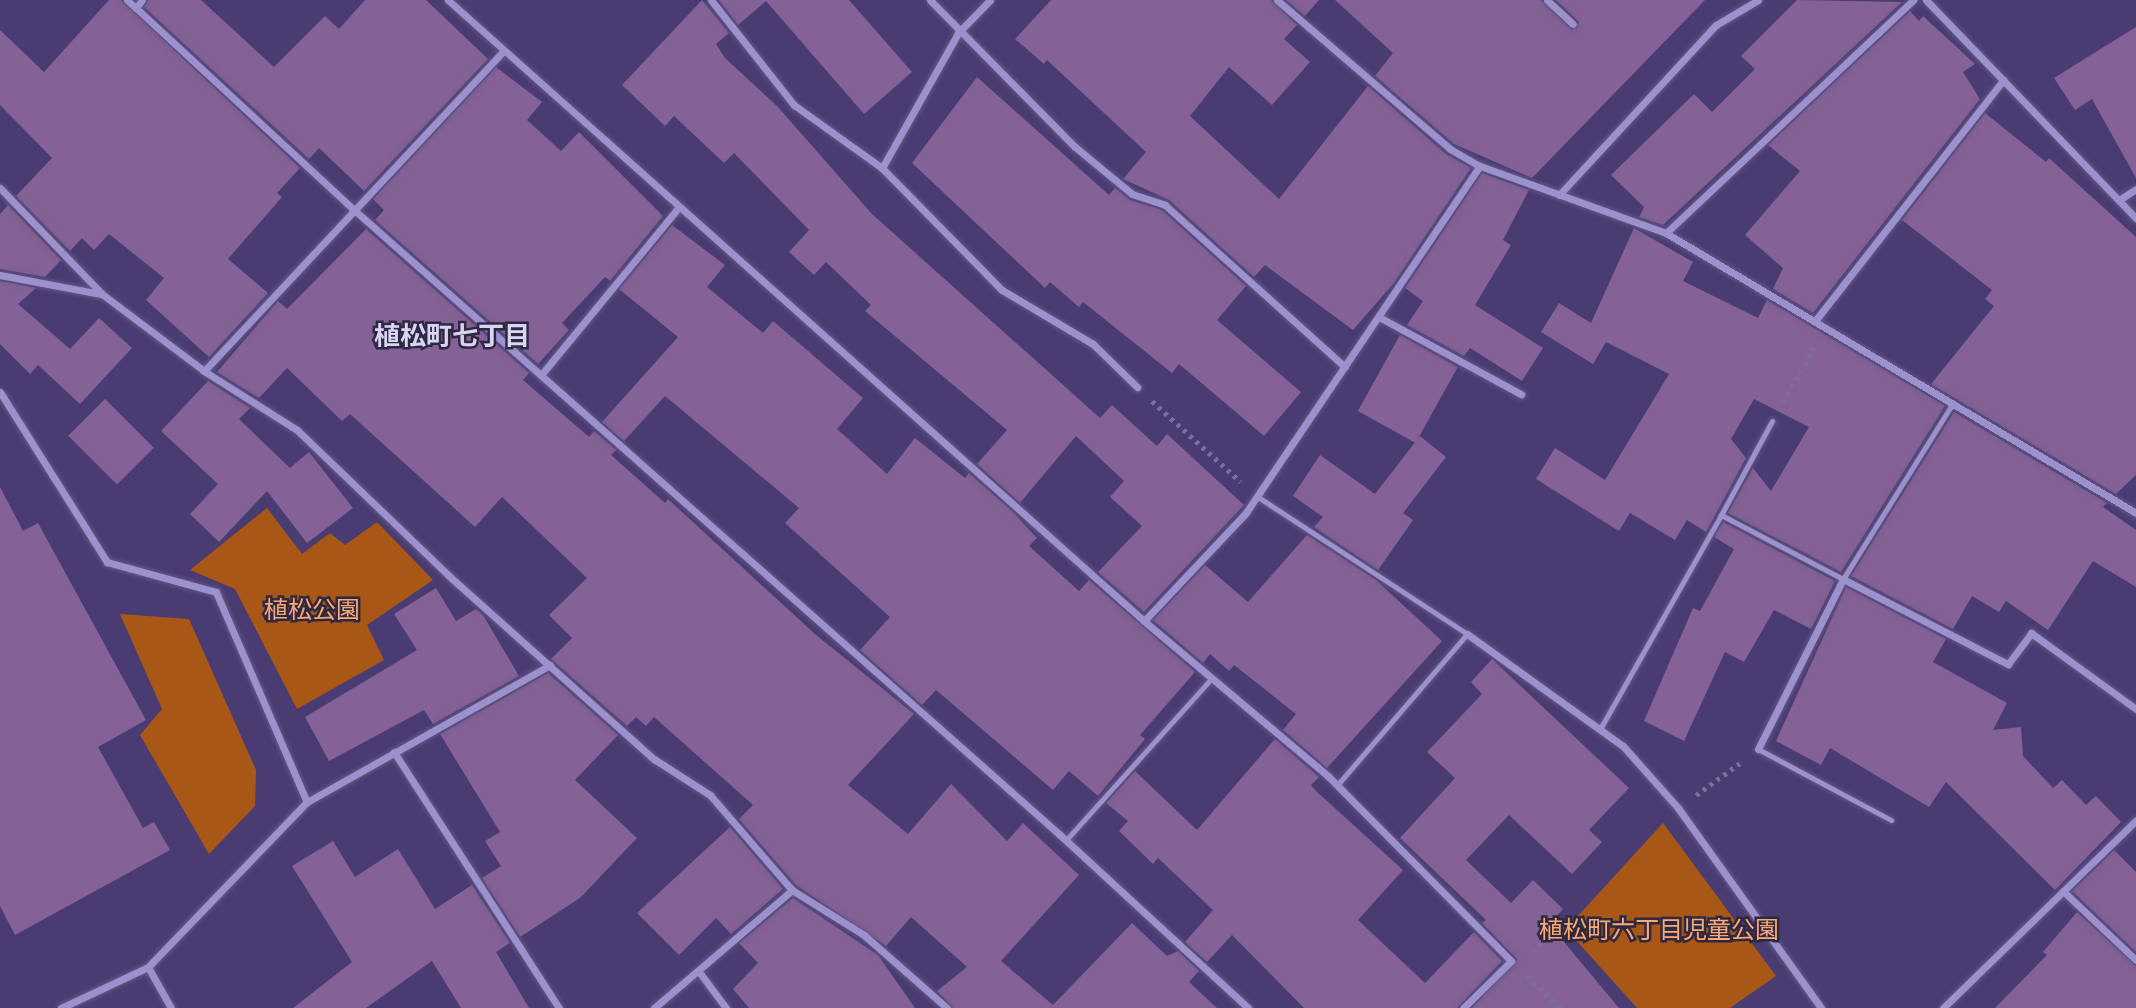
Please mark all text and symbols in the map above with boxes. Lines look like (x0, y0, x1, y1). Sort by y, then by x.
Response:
district label: 植松町七丁目 (374, 321, 530, 353)
park label: 植松公園 (264, 597, 360, 625)
park label: 植松町六丁目児童公園 (1539, 917, 1779, 945)

